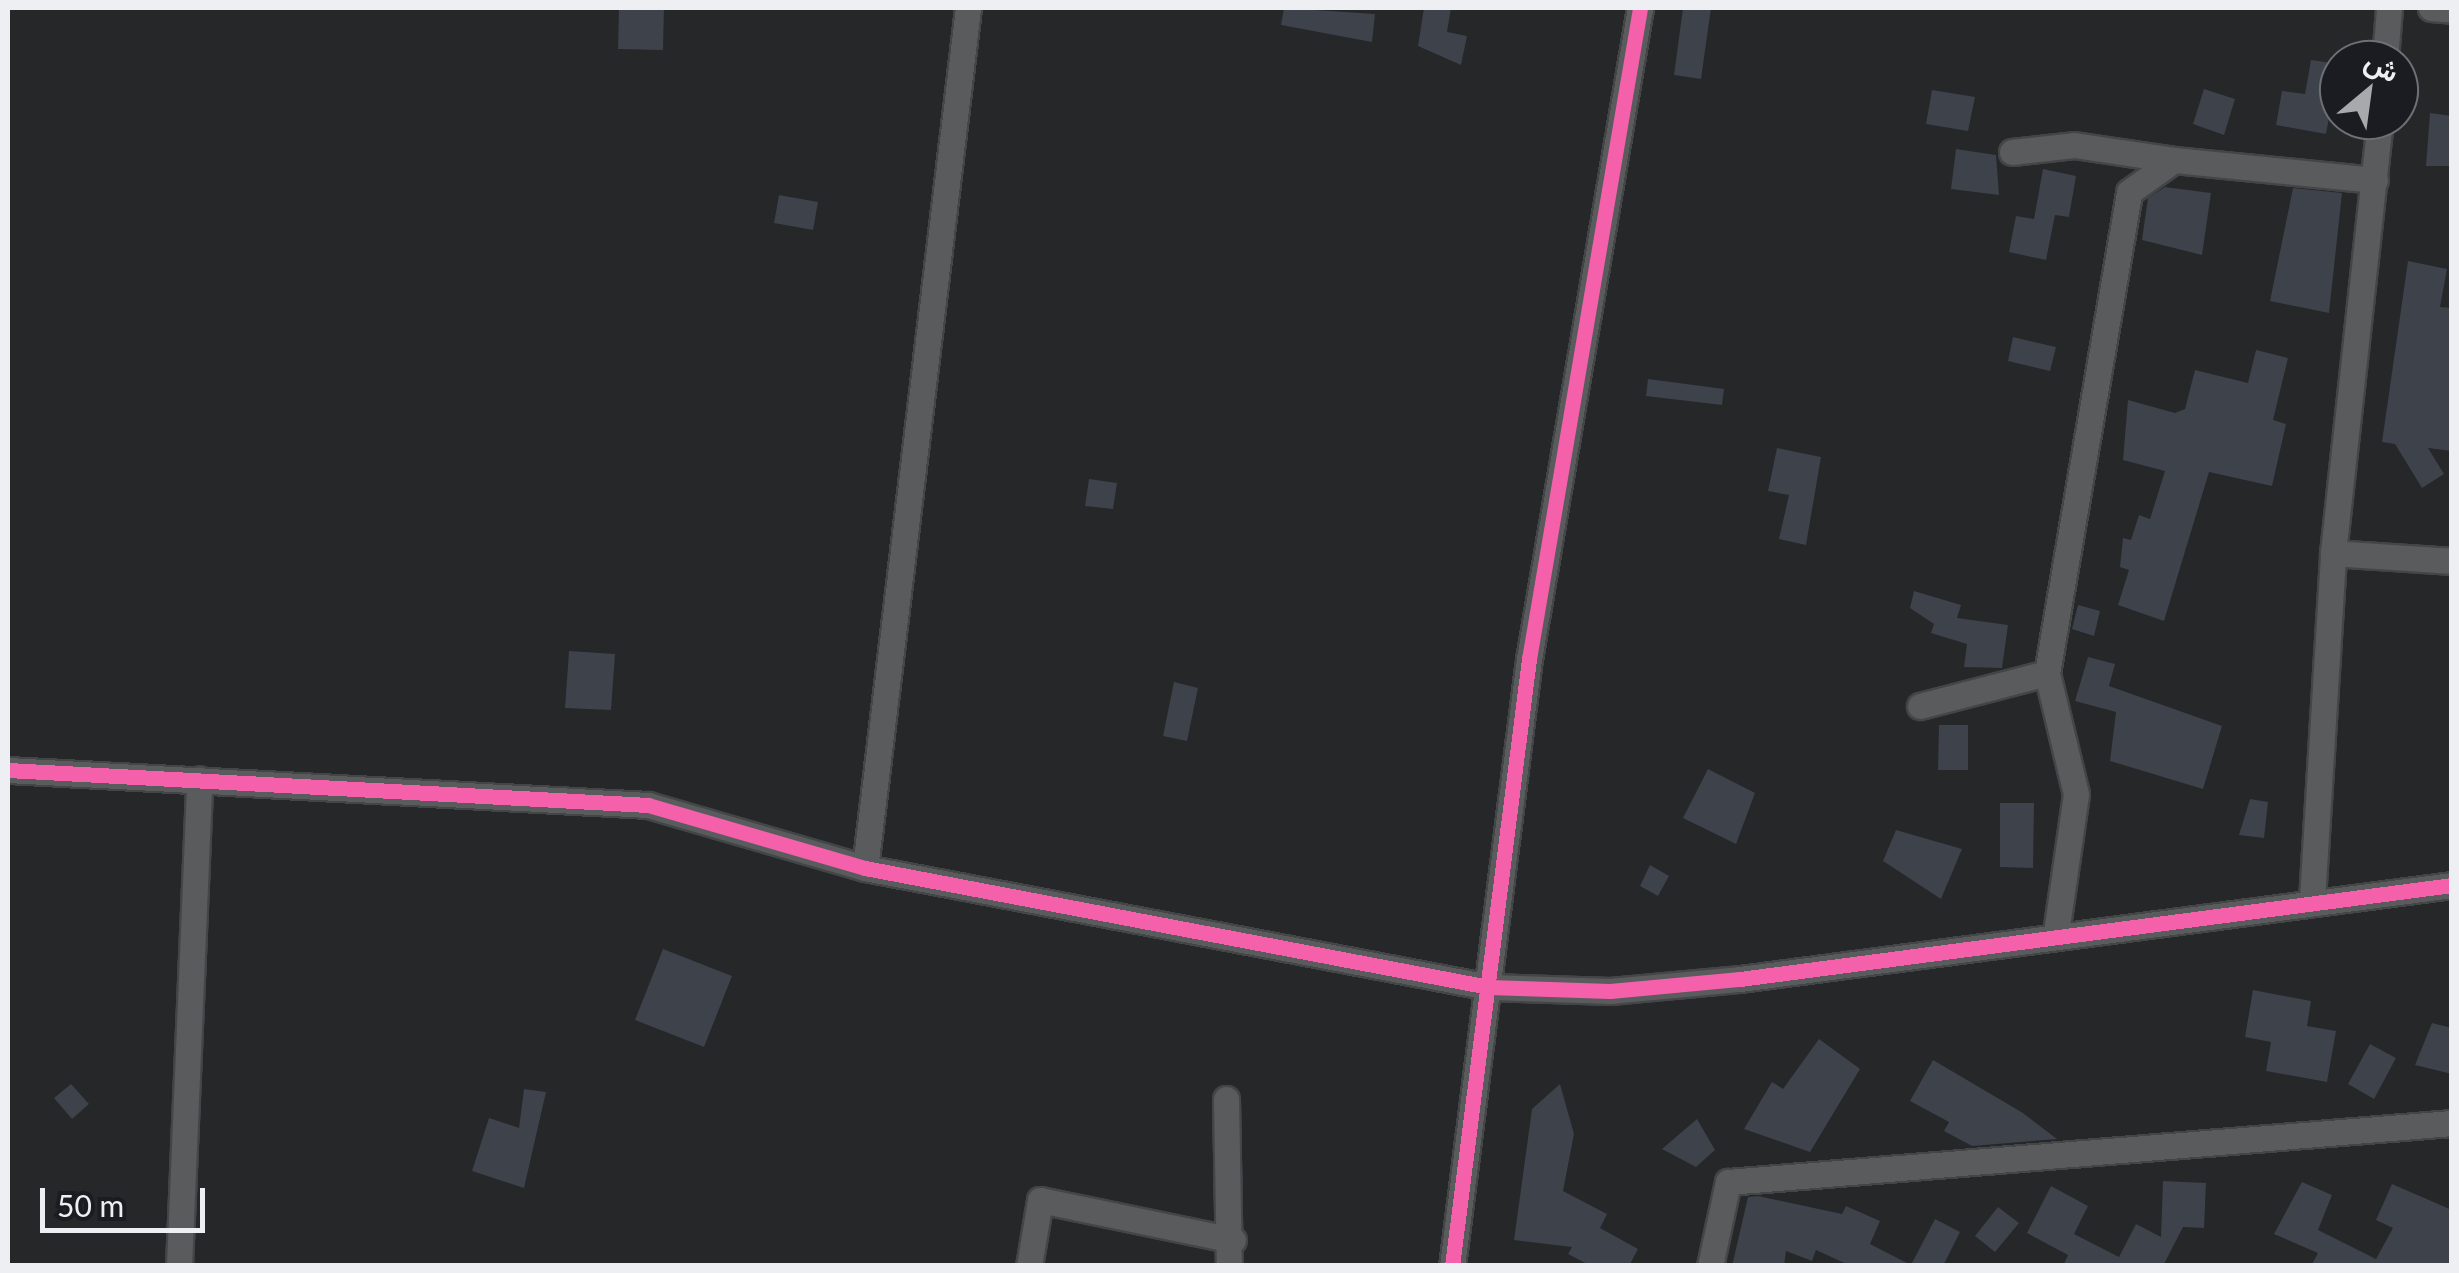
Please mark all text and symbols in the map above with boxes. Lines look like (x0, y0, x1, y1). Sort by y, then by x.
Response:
north arrow (2319, 40, 2419, 140)
text: ش (2360, 42, 2406, 89)
scale bar (45, 1168, 210, 1230)
text: 50 m (57, 1187, 124, 1223)

